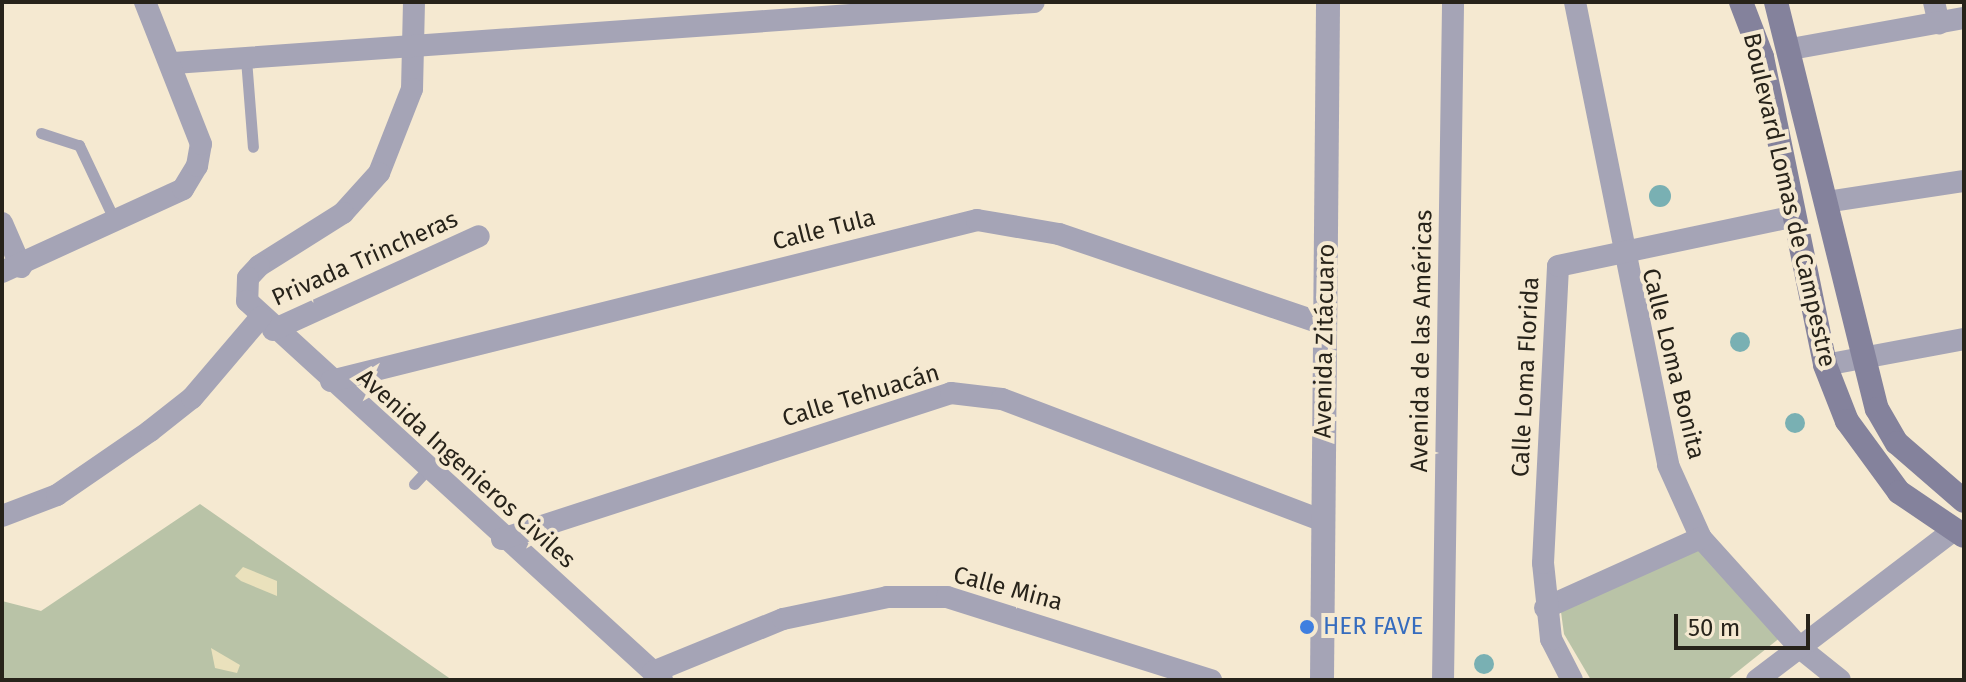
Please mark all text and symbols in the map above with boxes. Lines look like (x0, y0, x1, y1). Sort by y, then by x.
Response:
street label: Boulevard Lomas de Campestre (1737, 30, 1841, 370)
street label: Calle Tula (770, 203, 878, 257)
street label: Privada Trincheras (268, 205, 462, 313)
street label: Avenida de las Américas (1405, 209, 1439, 473)
street label: Avenida Zitácuaro (1309, 243, 1341, 439)
street label: Calle Loma Bonita (1635, 266, 1711, 462)
street label: Calle Loma Florida (1506, 276, 1546, 478)
street label: Calle Tehuacán (779, 358, 943, 434)
street label: Avenida Ingenieros Civiles (351, 363, 581, 575)
street label: Calle Mina (950, 561, 1066, 617)
scale bar (1678, 598, 1814, 648)
place label: HER FAVE (1323, 613, 1423, 641)
text: 50 m (1688, 614, 1740, 642)
marker: HER FAVE (1298, 618, 1316, 636)

